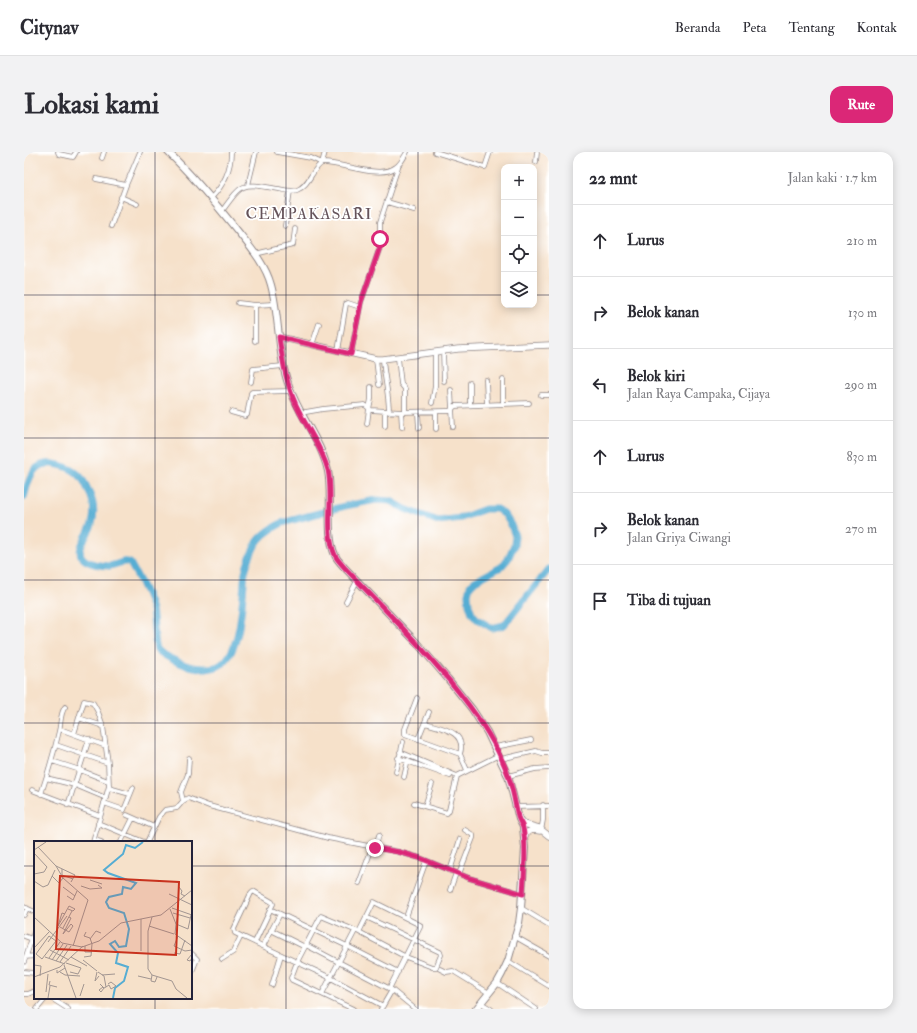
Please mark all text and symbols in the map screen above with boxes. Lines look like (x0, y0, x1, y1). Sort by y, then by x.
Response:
text: Citynav (20, 16, 79, 40)
text: Beranda (675, 19, 721, 36)
text: Peta (743, 19, 767, 36)
text: Tentang (789, 19, 835, 36)
text: Kontak (857, 19, 897, 36)
button: Rute (830, 86, 893, 123)
text: Lokasi kami (24, 87, 159, 122)
map controls (501, 164, 537, 308)
button: + (501, 164, 537, 200)
text: 22 mnt (589, 168, 637, 189)
text: Jalan kaki · 1.7 km (788, 170, 877, 186)
button: − (501, 200, 537, 236)
district label: CEMPAKASARI (245, 204, 373, 224)
route start (371, 230, 389, 248)
icon: ahead (589, 230, 611, 252)
text: Lurus (627, 231, 664, 250)
text: 210 m (846, 233, 877, 249)
button: locate (501, 236, 537, 272)
button: layers (501, 272, 537, 308)
icon: right (589, 302, 611, 324)
text: Belok kanan (627, 303, 699, 322)
text: 130 m (848, 305, 877, 321)
text: Belok kiri (627, 367, 685, 386)
icon: left (589, 374, 611, 396)
text: 290 m (844, 377, 877, 393)
text: Jalan Raya Campaka, Cijaya (627, 386, 770, 402)
icon: ahead (589, 446, 611, 468)
text: Lurus (627, 447, 664, 466)
text: 830 m (846, 449, 877, 465)
text: Belok kanan (627, 511, 699, 530)
icon: right (589, 518, 611, 540)
text: 270 m (845, 521, 877, 537)
text: Jalan Griya Ciwangi (627, 530, 731, 546)
icon: arrive (589, 590, 611, 612)
text: Tiba di tujuan (627, 591, 711, 610)
route end (366, 839, 384, 857)
inset map (34, 841, 192, 999)

